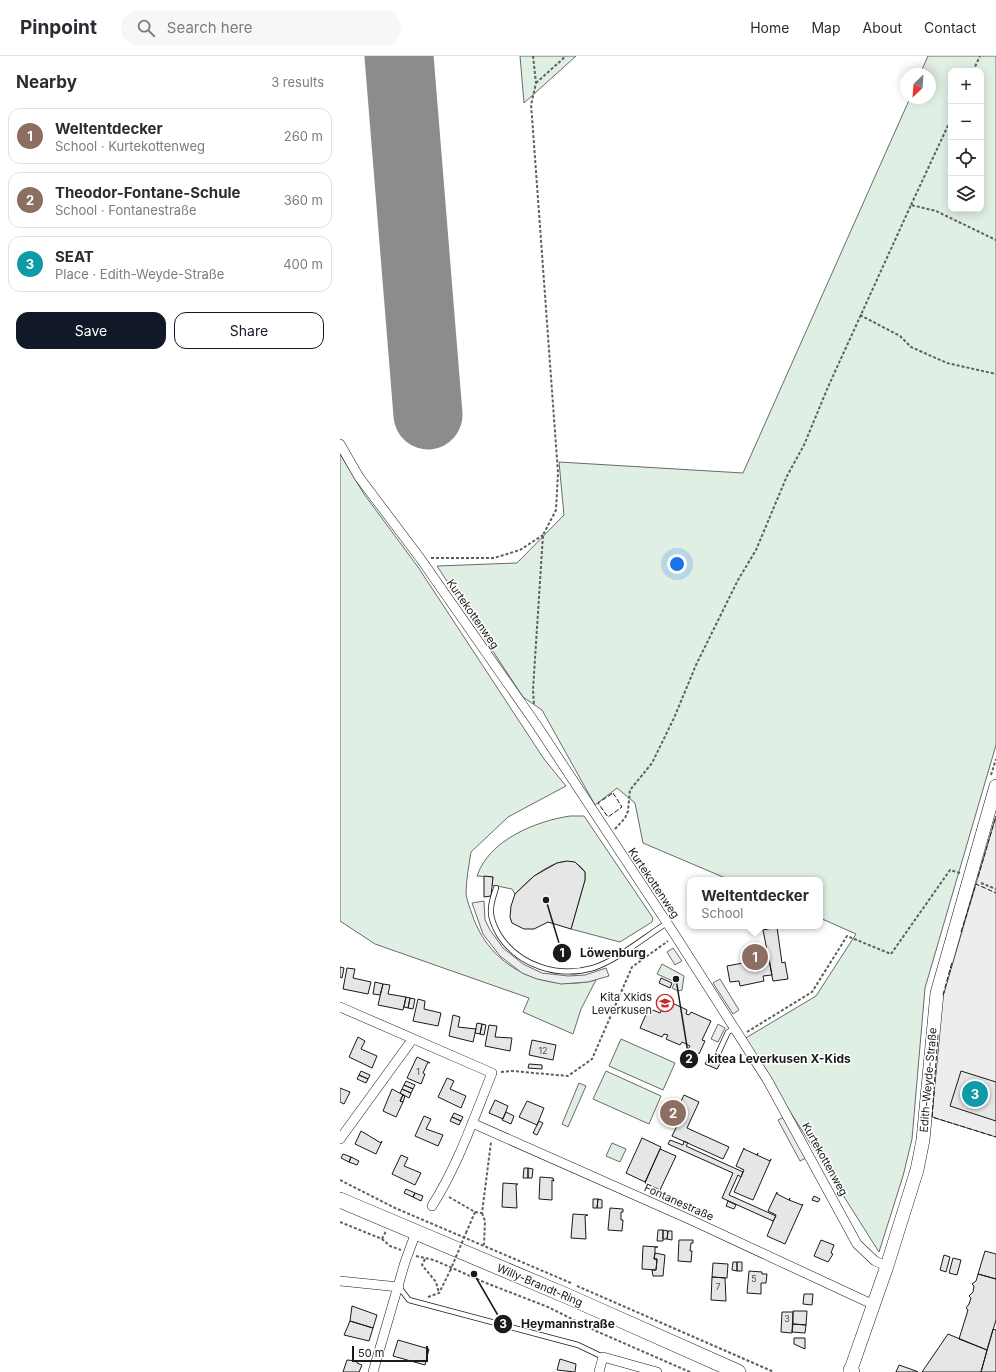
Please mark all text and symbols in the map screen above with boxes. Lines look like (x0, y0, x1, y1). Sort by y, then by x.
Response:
search box (121, 10, 401, 46)
text: Pinpoint (20, 16, 97, 39)
icon: search (135, 17, 157, 39)
text: Search here (167, 18, 253, 37)
text: Home (750, 19, 789, 36)
text: Map (811, 19, 841, 36)
text: About (863, 19, 902, 36)
text: Contact (924, 19, 976, 36)
north arrow (900, 68, 936, 104)
map controls (948, 68, 984, 212)
button: + (948, 68, 984, 104)
text: Nearby (16, 72, 77, 92)
text: 3 results (271, 74, 324, 90)
button: − (948, 104, 984, 140)
text: Weltentdecker (55, 119, 163, 138)
text: 1 (27, 128, 33, 144)
text: 260 m (284, 128, 323, 144)
text: School · Kurtekottenweg (55, 138, 205, 154)
button: locate (948, 140, 984, 176)
button: layers (948, 176, 984, 212)
text: Theodor-Fontane-Schule (55, 183, 241, 202)
text: 2 (26, 192, 34, 208)
text: 360 m (284, 192, 323, 208)
text: School · Fontanestraße (55, 202, 197, 218)
text: SEAT (55, 247, 94, 266)
text: 3 (26, 256, 34, 272)
text: 400 m (283, 256, 323, 272)
text: Place · Edith-Weyde-Straße (55, 266, 224, 282)
button: Save (16, 312, 166, 349)
button: Share (174, 312, 324, 349)
your location (667, 554, 687, 574)
street label: Kurtekottenweg (444, 576, 502, 652)
street label: Kurtekottenweg (625, 845, 683, 921)
popup (687, 877, 823, 929)
text: Weltentdecker (701, 886, 809, 905)
text: School (701, 905, 743, 921)
callout: Löwenburg (552, 941, 654, 965)
pin: 1 (742, 942, 768, 972)
text: 1 (559, 945, 565, 960)
text: Löwenburg (580, 945, 646, 960)
place label: Kita Xkids Leverkusen (592, 990, 652, 1017)
school or university icon: Kita Xkids Leverkusen (655, 993, 675, 1013)
street label: Edith-Weyde-Straße (916, 1027, 940, 1133)
house number: 12 (538, 1045, 548, 1056)
callout: kitea Leverkusen X-Kids (679, 1047, 858, 1071)
text: 2 (685, 1051, 693, 1066)
text: kitea Leverkusen X-Kids (707, 1051, 851, 1066)
house number: 1 (416, 1066, 420, 1077)
pin: 3 (962, 1079, 988, 1109)
pin: 2 (660, 1098, 686, 1128)
street label: Kurtekottenweg (799, 1120, 851, 1198)
street label: Fontanestraße (642, 1180, 716, 1224)
street label: Willy-Brandt-Ring (495, 1261, 585, 1309)
house number: 5 (751, 1273, 757, 1284)
house number: 7 (715, 1281, 721, 1292)
callout: Heymannstraße (493, 1312, 623, 1336)
house number: 3 (784, 1313, 790, 1324)
text: 3 (499, 1316, 507, 1331)
text: Heymannstraße (521, 1316, 615, 1331)
scale bar (352, 1344, 428, 1363)
text: 50 m (358, 1346, 384, 1360)

